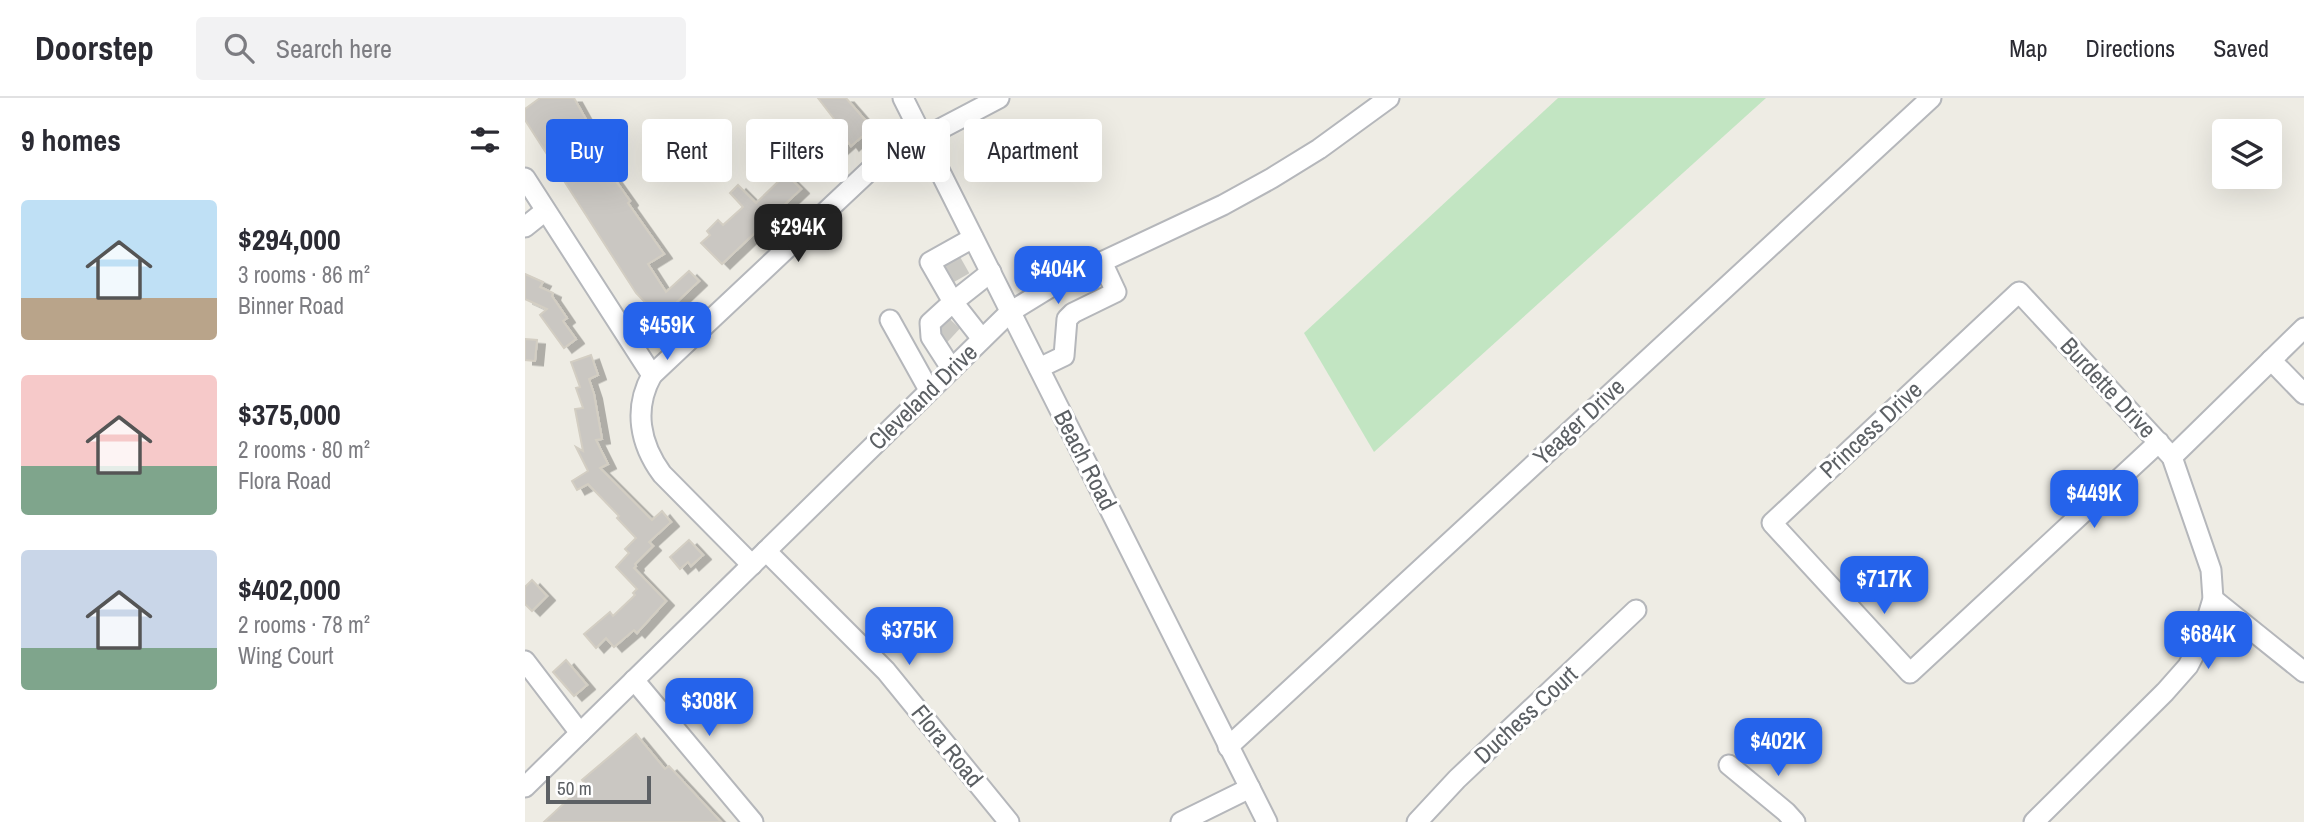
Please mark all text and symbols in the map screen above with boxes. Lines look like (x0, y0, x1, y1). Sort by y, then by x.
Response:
search box (196, 17, 686, 80)
text: Doorstep (35, 26, 154, 70)
icon: search (220, 29, 258, 67)
text: Search here (276, 31, 392, 66)
text: Map (2009, 32, 2047, 64)
text: Directions (2085, 32, 2175, 64)
text: Saved (2213, 32, 2269, 64)
chip: Buy (546, 119, 628, 182)
chip: Rent (642, 119, 732, 182)
chip: Filters (746, 119, 848, 182)
chip: New (862, 119, 950, 182)
chip: Apartment (964, 119, 1102, 182)
map controls (2212, 119, 2282, 189)
button: layers (2212, 119, 2282, 189)
text: 9 homes (21, 120, 121, 160)
icon: filters (466, 121, 504, 159)
pin: $294K (749, 204, 847, 264)
text: $294K (770, 211, 826, 242)
text: $294,000 (238, 219, 341, 259)
icon: home (77, 228, 161, 312)
pin: $404K (1009, 246, 1107, 306)
text: $404K (1030, 253, 1086, 284)
text: 3 rooms · 86 m² (238, 259, 370, 290)
text: Binner Road (238, 290, 344, 321)
pin: $459K (618, 302, 716, 362)
text: $459K (639, 309, 695, 340)
street label: Burdette Drive (2054, 330, 2164, 445)
street label: Cleveland Drive (861, 336, 984, 456)
street label: Yeager Drive (1526, 371, 1631, 472)
street label: Princess Drive (1812, 374, 1928, 485)
text: $375,000 (238, 394, 341, 434)
icon: home (77, 403, 161, 487)
street label: Beach Road (1047, 404, 1125, 515)
text: 2 rooms · 80 m² (238, 434, 370, 465)
text: Flora Road (238, 465, 331, 496)
pin: $449K (2045, 470, 2143, 530)
text: $449K (2066, 477, 2122, 508)
pin: $717K (1835, 556, 1933, 616)
text: $717K (1856, 563, 1912, 594)
text: $402,000 (238, 569, 341, 609)
icon: home (77, 578, 161, 662)
pin: $375K (860, 608, 958, 667)
text: 2 rooms · 78 m² (238, 609, 370, 640)
pin: $684K (2159, 612, 2257, 671)
text: $375K (881, 614, 937, 645)
text: $684K (2180, 618, 2236, 649)
text: Wing Court (238, 640, 333, 671)
street label: Duchess Court (1467, 658, 1584, 770)
pin: $308K (660, 678, 758, 738)
text: $308K (681, 685, 737, 716)
street label: Flora Road (905, 697, 991, 793)
pin: $402K (1729, 718, 1827, 778)
text: $402K (1750, 725, 1806, 756)
scale bar (546, 773, 651, 805)
text: 50 m (557, 775, 592, 801)

